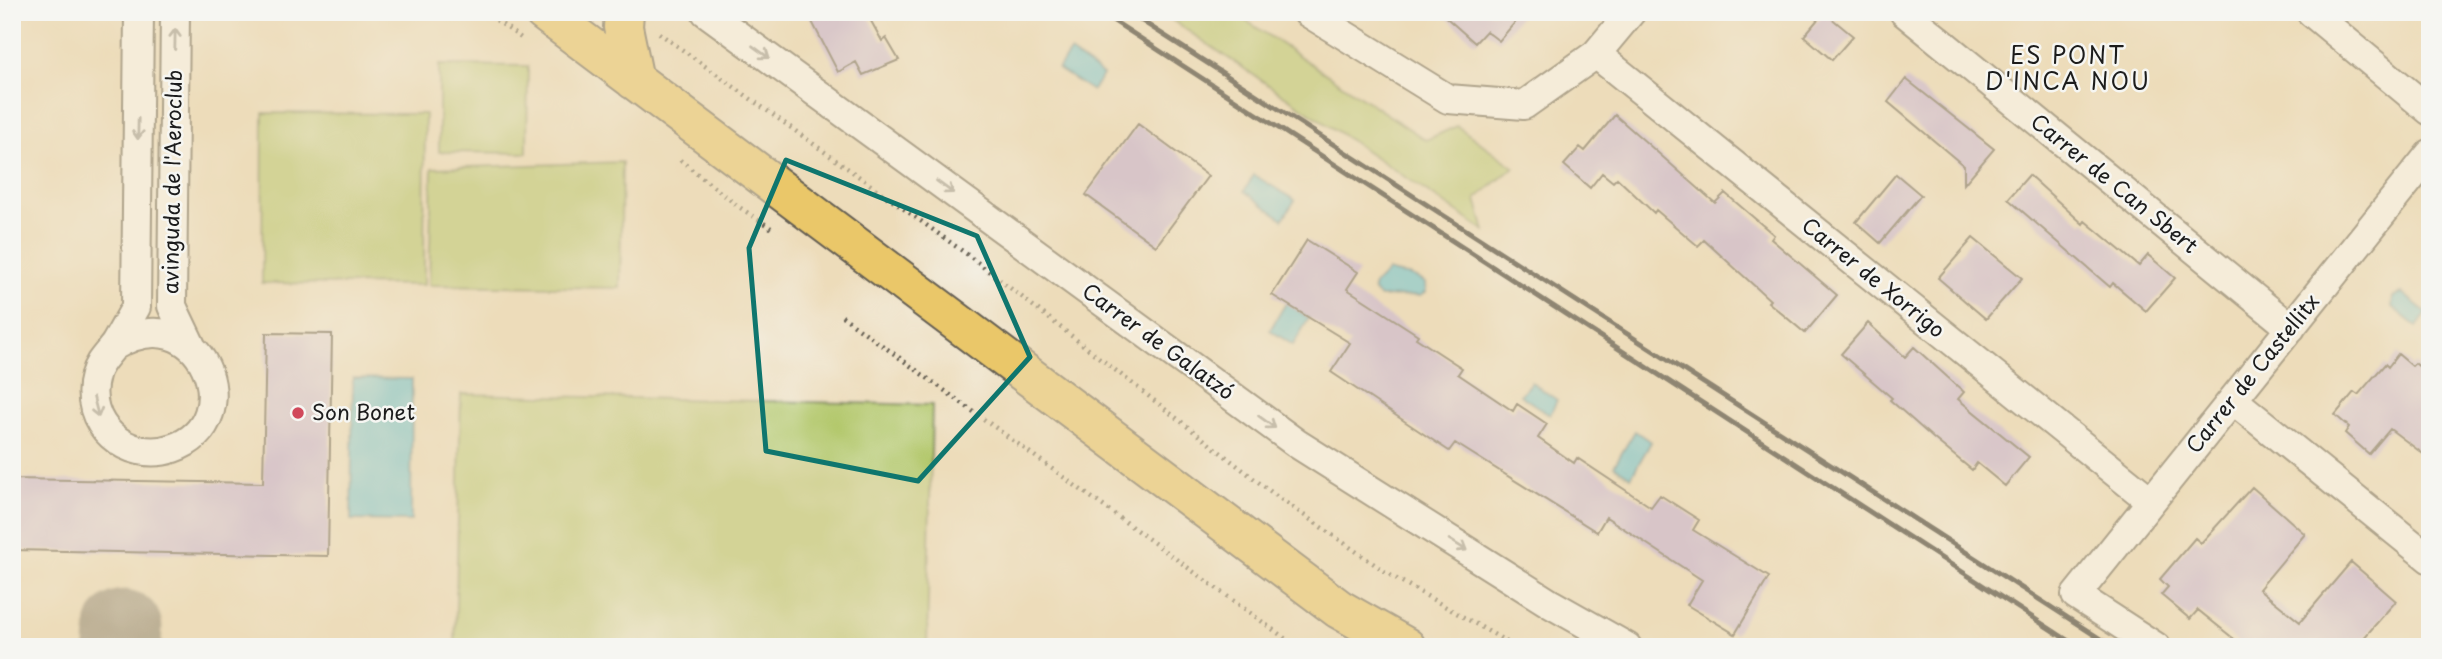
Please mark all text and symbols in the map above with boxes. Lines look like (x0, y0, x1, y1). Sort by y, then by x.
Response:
one-way arrow (168, 28, 182, 51)
district label: ES PONT D'INCA NOU (1985, 37, 2151, 98)
one-way arrow (751, 45, 770, 60)
street label: avinguda de l'Aeroclub (153, 69, 189, 294)
street label: Carrer de Can Sbert (2025, 105, 2206, 260)
one-way arrow (131, 118, 145, 141)
one-way arrow (935, 179, 954, 194)
street label: Carrer de Xorrigo (1796, 208, 1953, 344)
street label: Carrer de Galatzó (1076, 274, 1242, 407)
street label: Carrer de Castellitx (2177, 286, 2326, 459)
one-way arrow (90, 395, 103, 418)
place label: Son Bonet (312, 395, 415, 427)
marker: Son Bonet (290, 405, 306, 421)
one-way arrow (1257, 415, 1276, 429)
one-way arrow (1448, 539, 1468, 553)

